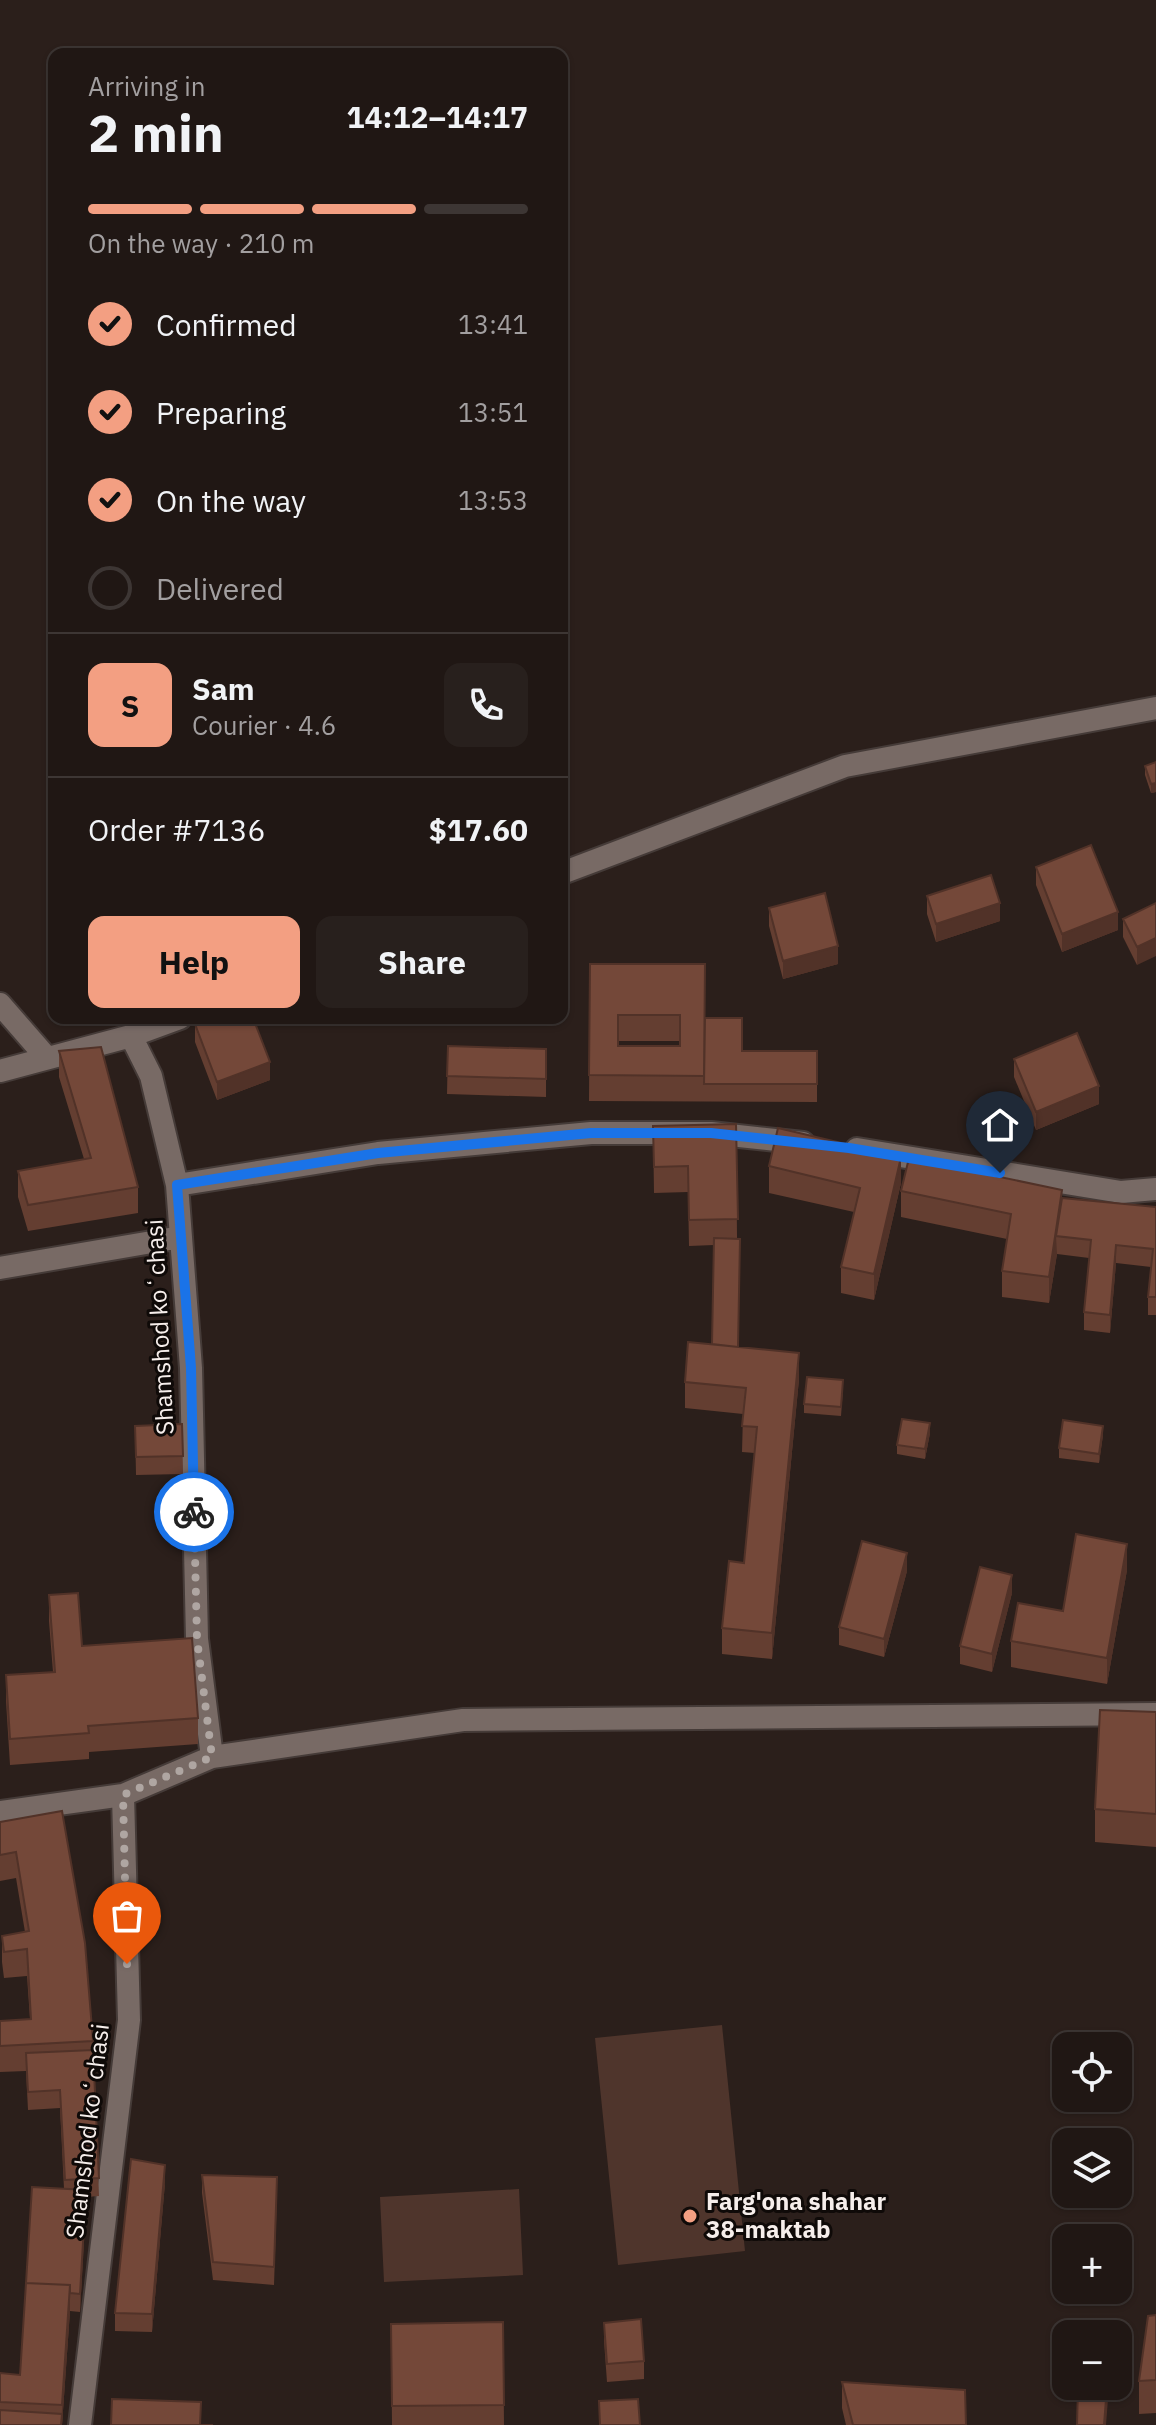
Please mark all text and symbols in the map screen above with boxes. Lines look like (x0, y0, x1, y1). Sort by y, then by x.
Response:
text: Arriving in (88, 69, 205, 103)
text: 14:12–14:17 (347, 97, 528, 136)
text: 2 min (88, 99, 224, 166)
text: On the way · 210 m (88, 226, 314, 260)
icon: check (88, 302, 132, 346)
text: Confirmed (156, 305, 297, 344)
text: 13:41 (458, 307, 528, 341)
icon: check (88, 390, 132, 434)
text: Preparing (156, 393, 286, 432)
text: 13:51 (458, 395, 528, 429)
icon: check (88, 478, 132, 522)
text: On the way (156, 481, 306, 520)
text: 13:53 (458, 483, 528, 517)
text: Delivered (156, 569, 284, 608)
button: phone (444, 663, 528, 747)
text: Sam (192, 669, 255, 708)
text: S (121, 686, 139, 725)
text: Courier · 4.6 (192, 708, 336, 742)
text: Order #7136 (88, 810, 265, 849)
text: $17.60 (429, 810, 528, 849)
button: Help (88, 916, 300, 1008)
button: Share (316, 916, 528, 1008)
pin (966, 1091, 1034, 1173)
icon: home (978, 1103, 1022, 1147)
street label: Shamshod koʻchasi (137, 1218, 181, 1436)
courier (154, 1472, 234, 1552)
icon: bike (172, 1490, 216, 1534)
pin (93, 1882, 161, 1964)
icon: bag (105, 1894, 149, 1938)
street label: Shamshod koʻchasi (58, 2022, 116, 2240)
map controls (1052, 2032, 1132, 2400)
button: locate (1052, 2032, 1132, 2112)
button: layers (1052, 2128, 1132, 2208)
place label: Farg'ona shahar 38-maktab (706, 2185, 887, 2245)
marker: Farg'ona shahar 38-maktab (681, 2207, 699, 2225)
button: + (1052, 2224, 1132, 2304)
button: − (1052, 2320, 1132, 2400)

